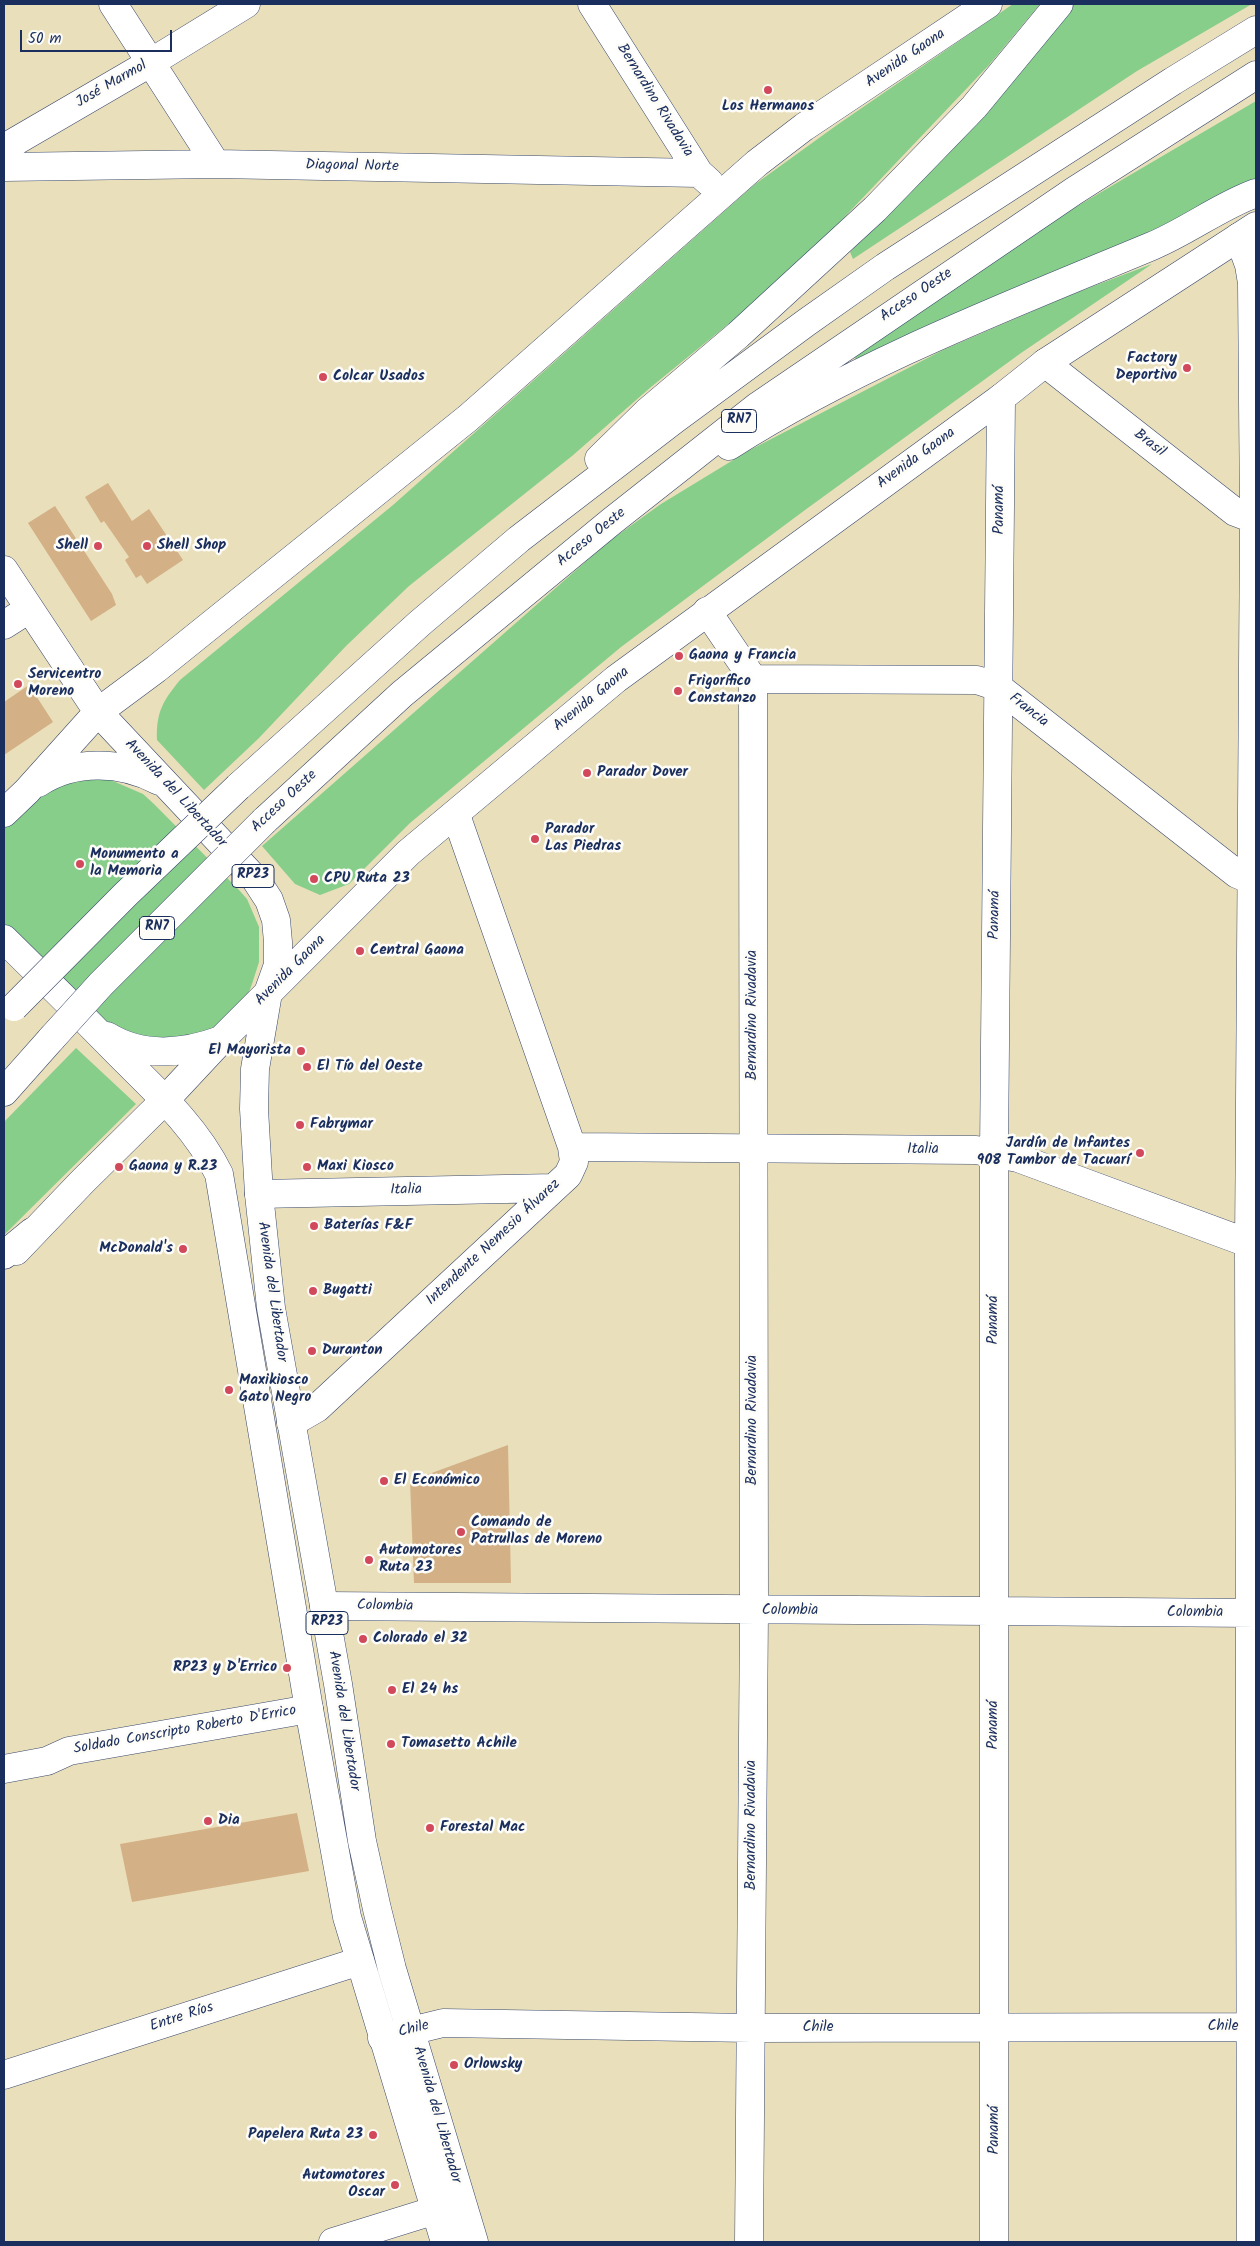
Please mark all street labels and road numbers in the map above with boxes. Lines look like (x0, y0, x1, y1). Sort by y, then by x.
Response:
street label: Avenida Gaona (863, 26, 949, 92)
street label: Bernardino Rivadavia (612, 41, 696, 161)
street label: José Marmol (73, 57, 151, 113)
street label: Diagonal Norte (305, 157, 399, 177)
street label: Acceso Oeste (877, 265, 957, 327)
road number: RN7 (722, 410, 756, 432)
street label: Avenida Gaona (874, 425, 960, 493)
street label: Brasil (1130, 426, 1168, 462)
street label: Panamá (991, 485, 1009, 535)
street label: Acceso Oeste (554, 505, 630, 571)
street label: Avenida Gaona (550, 664, 634, 736)
street label: Francia (1005, 690, 1051, 732)
street label: Avenida del Libertador (120, 736, 230, 852)
street label: Acceso Oeste (248, 767, 322, 837)
road number: RP23 (232, 864, 274, 888)
street label: Panamá (987, 890, 1005, 940)
road number: RN7 (140, 916, 174, 940)
street label: Avenida Gaona (252, 932, 330, 1010)
street label: Bernardino Rivadavia (744, 950, 762, 1080)
street label: Italia (907, 1141, 939, 1159)
street label: Intendente Nemesio Álvarez (423, 1176, 565, 1310)
street label: Italia (390, 1182, 422, 1200)
street label: Avenida del Libertador (252, 1221, 290, 1363)
street label: Panamá (985, 1295, 1003, 1345)
street label: Bernardino Rivadavia (744, 1355, 762, 1485)
street label: Colombia (357, 1598, 413, 1616)
street label: Colombia (762, 1602, 818, 1620)
street label: Colombia (1167, 1604, 1223, 1622)
road number: RP23 (306, 1612, 348, 1635)
street label: Avenida del Libertador (323, 1650, 363, 1792)
street label: Panamá (985, 1700, 1003, 1750)
street label: Soldado Conscripto Roberto D'Errico (72, 1703, 298, 1759)
street label: Bernardino Rivadavia (743, 1760, 761, 1890)
street label: Entre Ríos (148, 1999, 216, 2037)
street label: Chile (397, 2018, 431, 2042)
street label: Chile (1207, 2018, 1239, 2036)
street label: Chile (802, 2019, 834, 2037)
street label: Avenida del Libertador (408, 2044, 464, 2186)
street label: Panamá (986, 2105, 1004, 2155)

